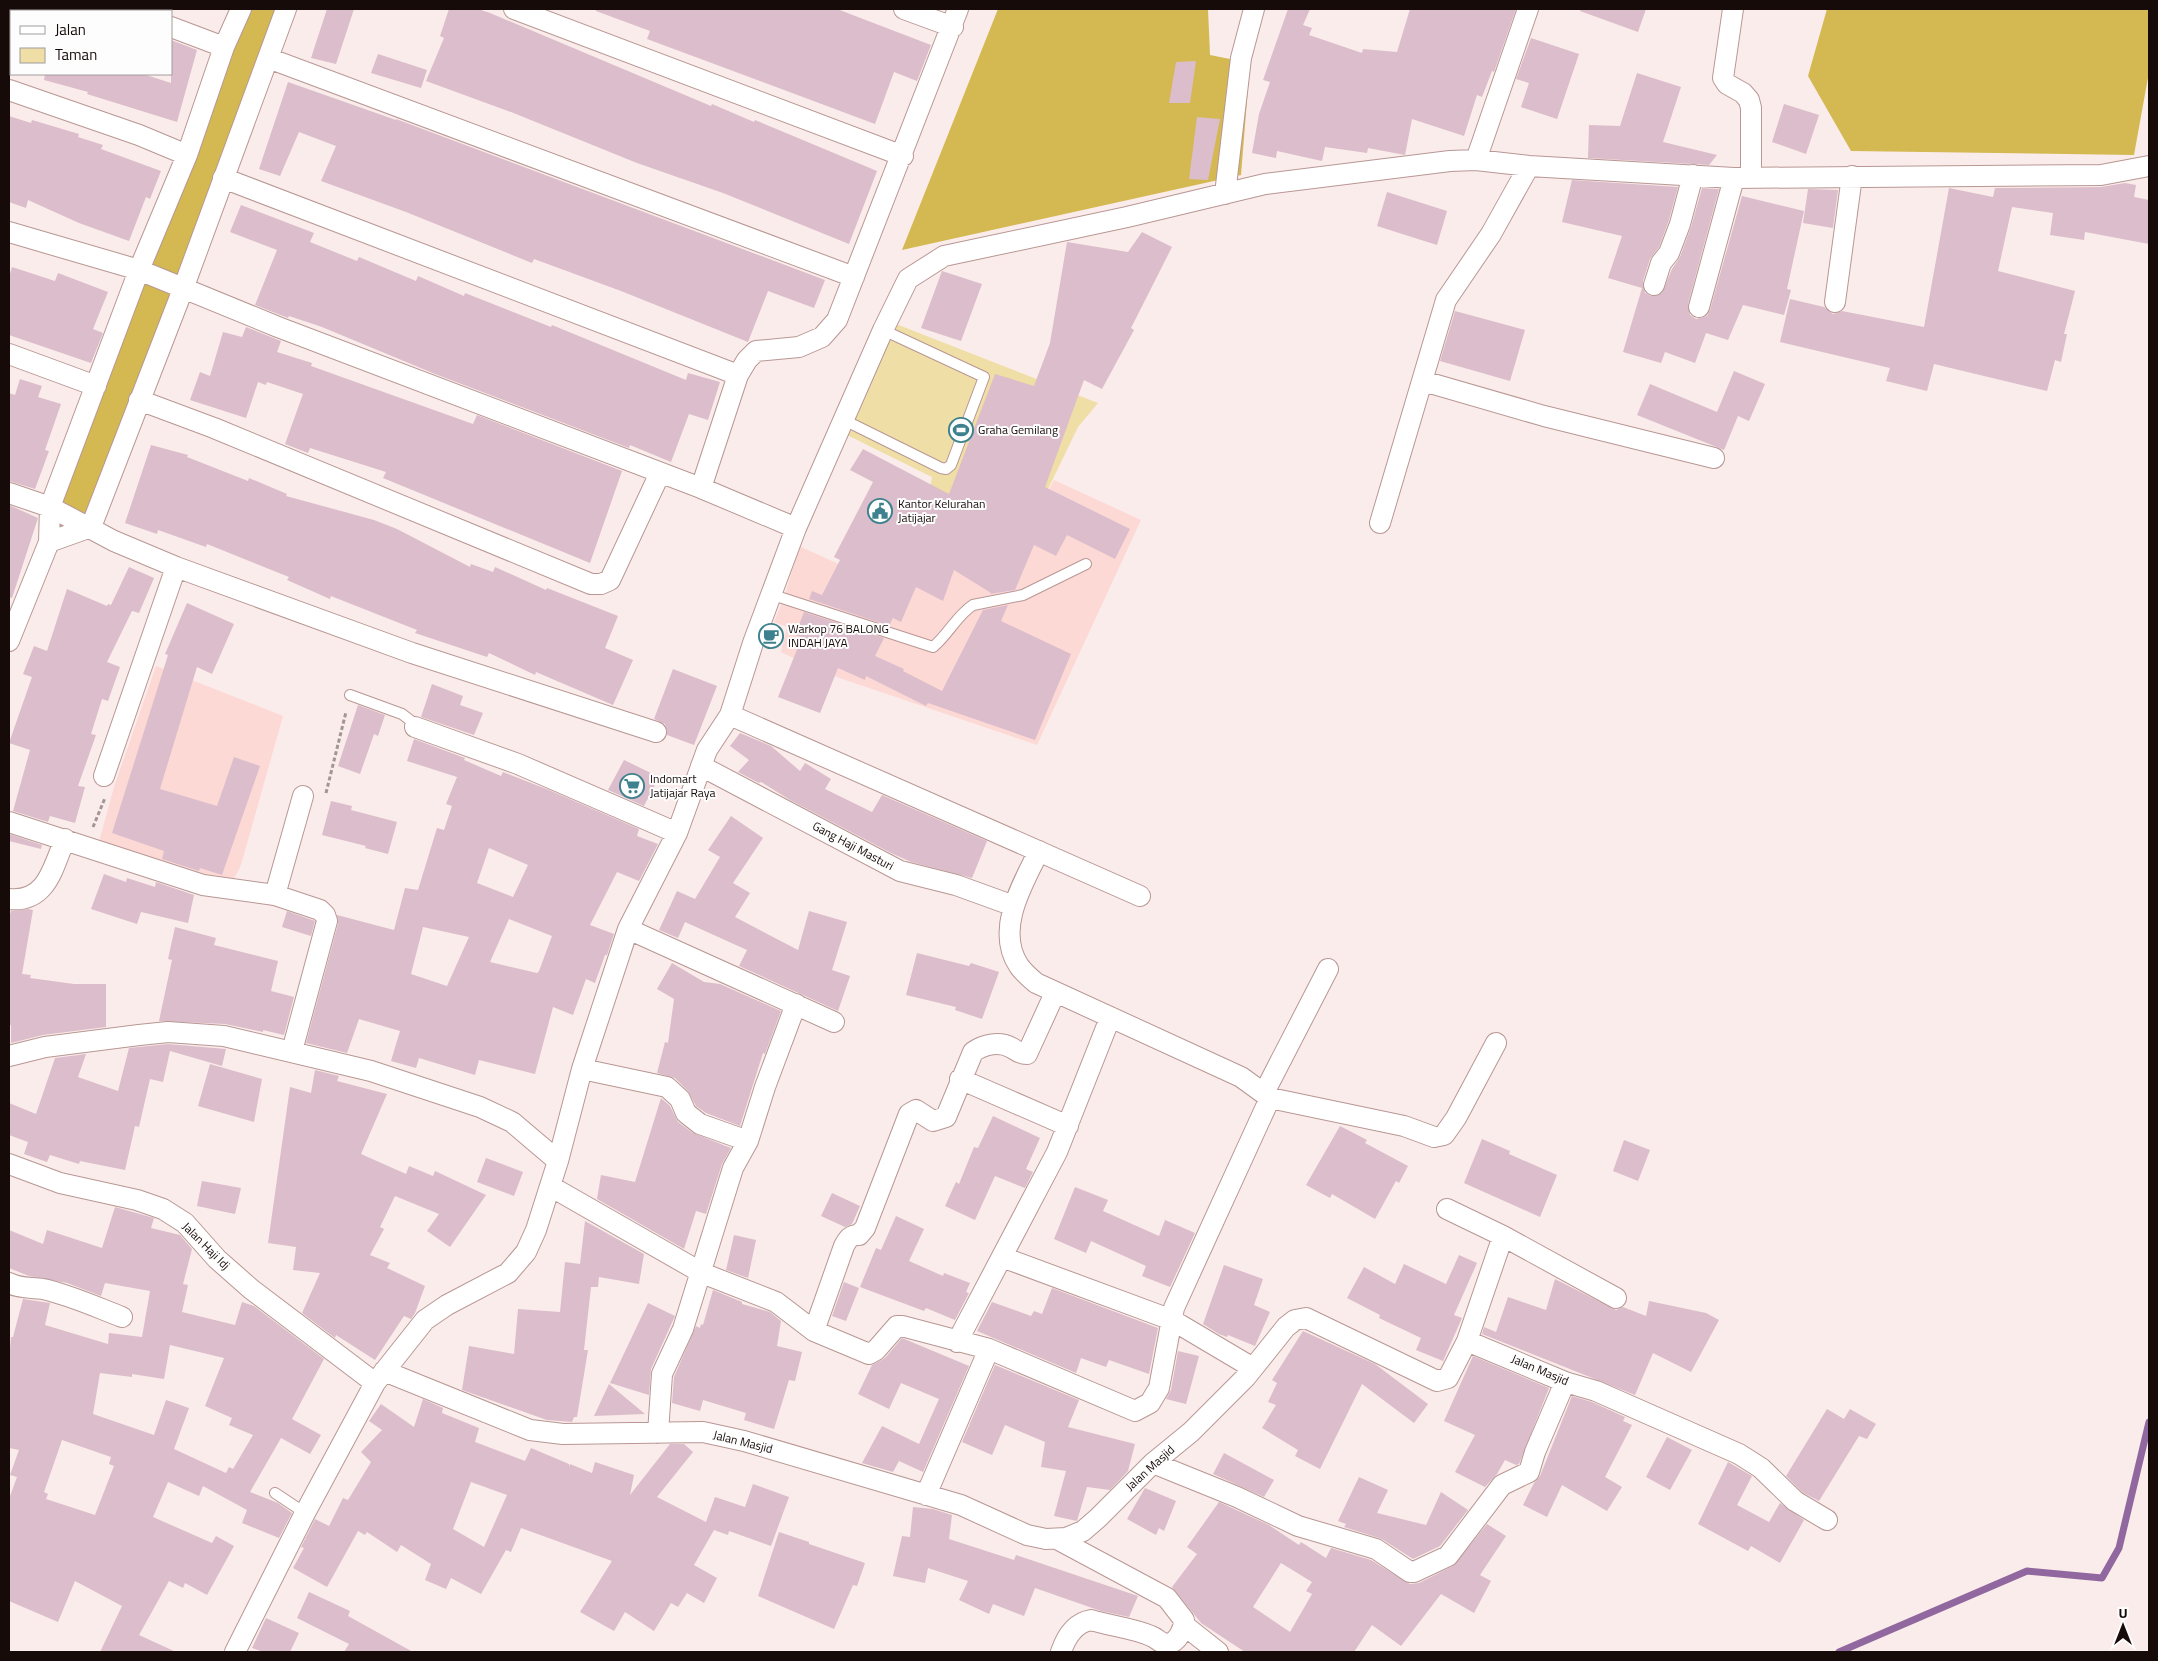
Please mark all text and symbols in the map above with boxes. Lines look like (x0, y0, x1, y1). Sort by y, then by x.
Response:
legend (10, 10, 172, 75)
text: Jalan (55, 18, 86, 41)
text: Taman (55, 43, 97, 66)
sports icon: Graha Gemilang (948, 417, 974, 443)
place label: Graha Gemilang (978, 420, 1058, 439)
place label: Kantor Kelurahan Jatijajar (898, 494, 986, 527)
public building icon: Kantor Kelurahan Jatijajar (867, 498, 893, 524)
place label: Warkop 76 BALONG INDAH JAYA (788, 619, 889, 652)
cafe icon: Warkop 76 BALONG INDAH JAYA (758, 623, 784, 649)
place label: Indomart Jatijajar Raya (650, 769, 715, 802)
supermarket icon: Indomart Jatijajar Raya (619, 773, 645, 799)
street label: Gang Haji Masturi (809, 816, 897, 875)
street label: Jalan Haji Idj (178, 1217, 235, 1274)
street label: Jalan Masjid (1509, 1349, 1572, 1390)
street label: Jalan Masjid (711, 1425, 775, 1458)
street label: Jalan Masjid (1121, 1440, 1179, 1495)
north arrow (2098, 1601, 2148, 1651)
text: U (2118, 1602, 2128, 1623)

